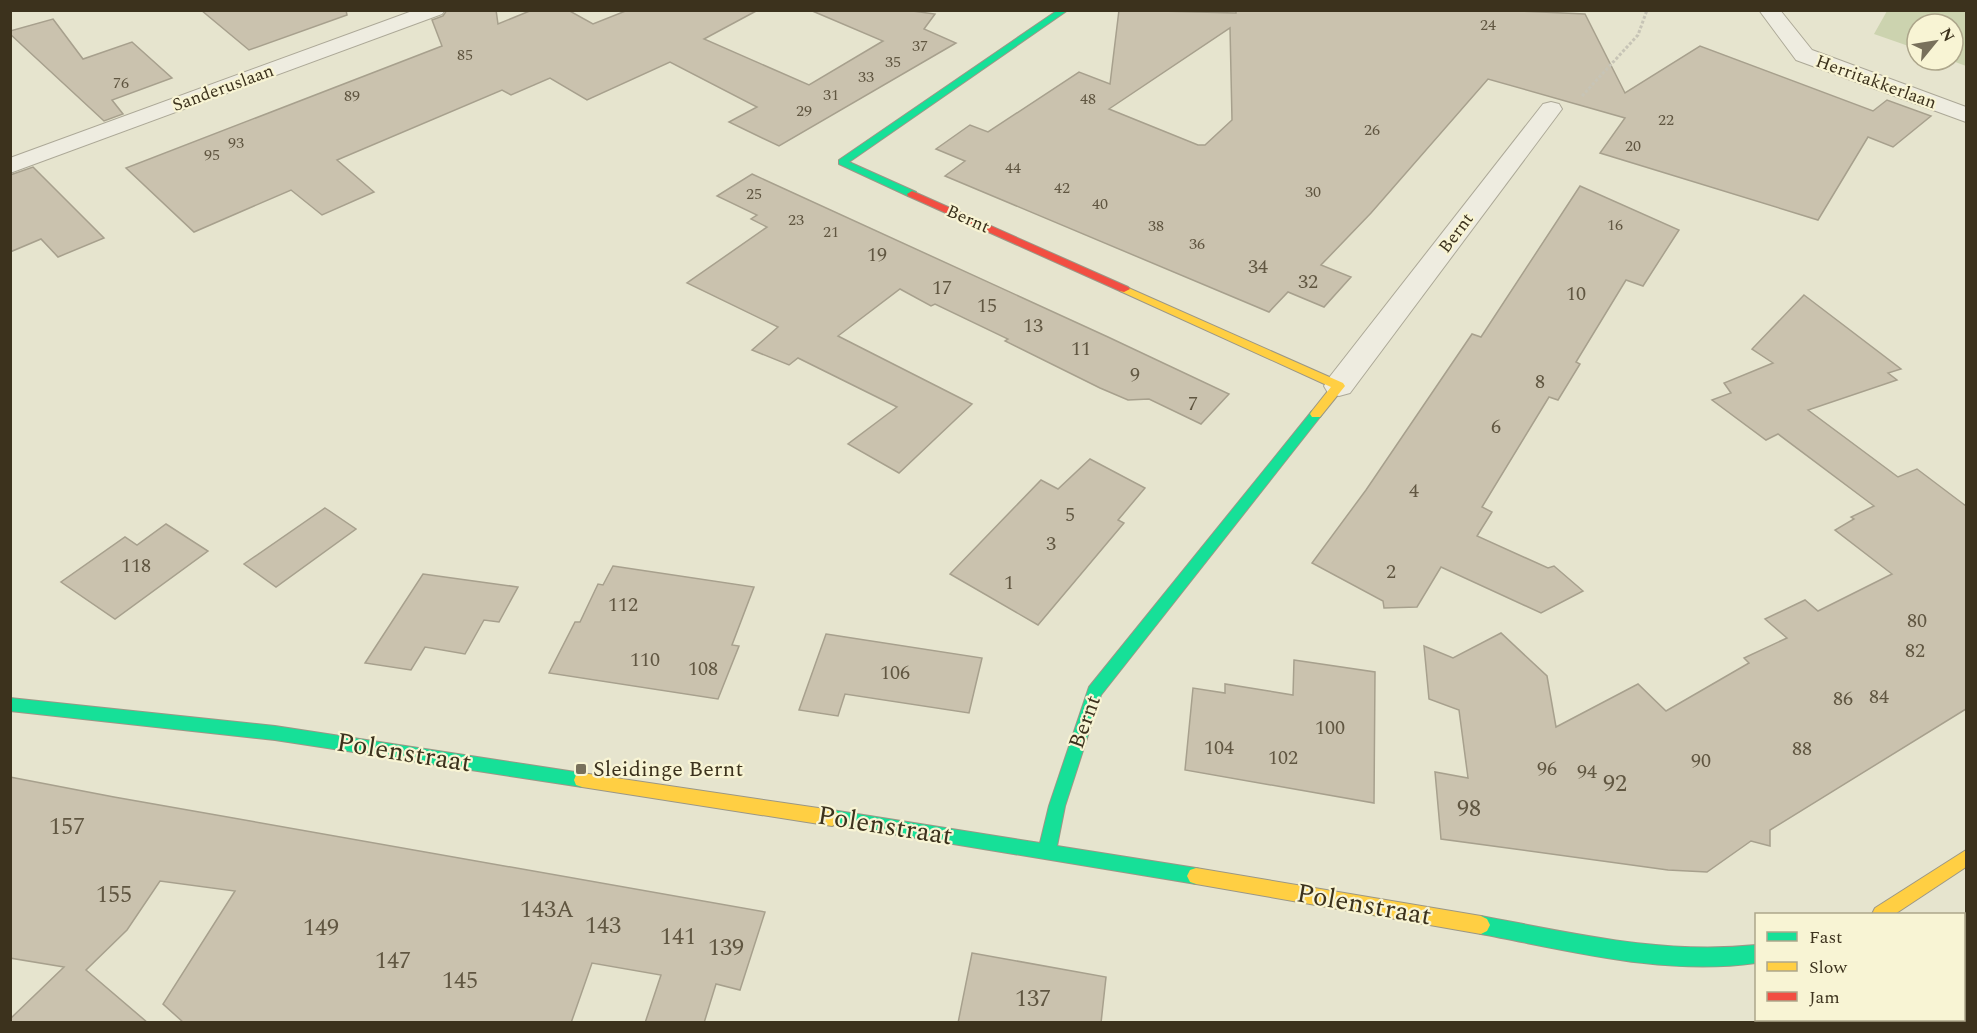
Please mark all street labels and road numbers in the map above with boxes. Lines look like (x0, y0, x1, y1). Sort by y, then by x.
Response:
street label: Herritakkerlaan (1812, 48, 1940, 116)
street label: Sanderuslaan (168, 57, 278, 119)
street label: Bernt (942, 198, 994, 240)
street label: Bernt (1432, 207, 1480, 259)
street label: Bernt (1060, 690, 1110, 753)
street label: Polenstraat (333, 722, 475, 784)
street label: Polenstraat (814, 795, 956, 857)
street label: Polenstraat (1293, 872, 1435, 938)

